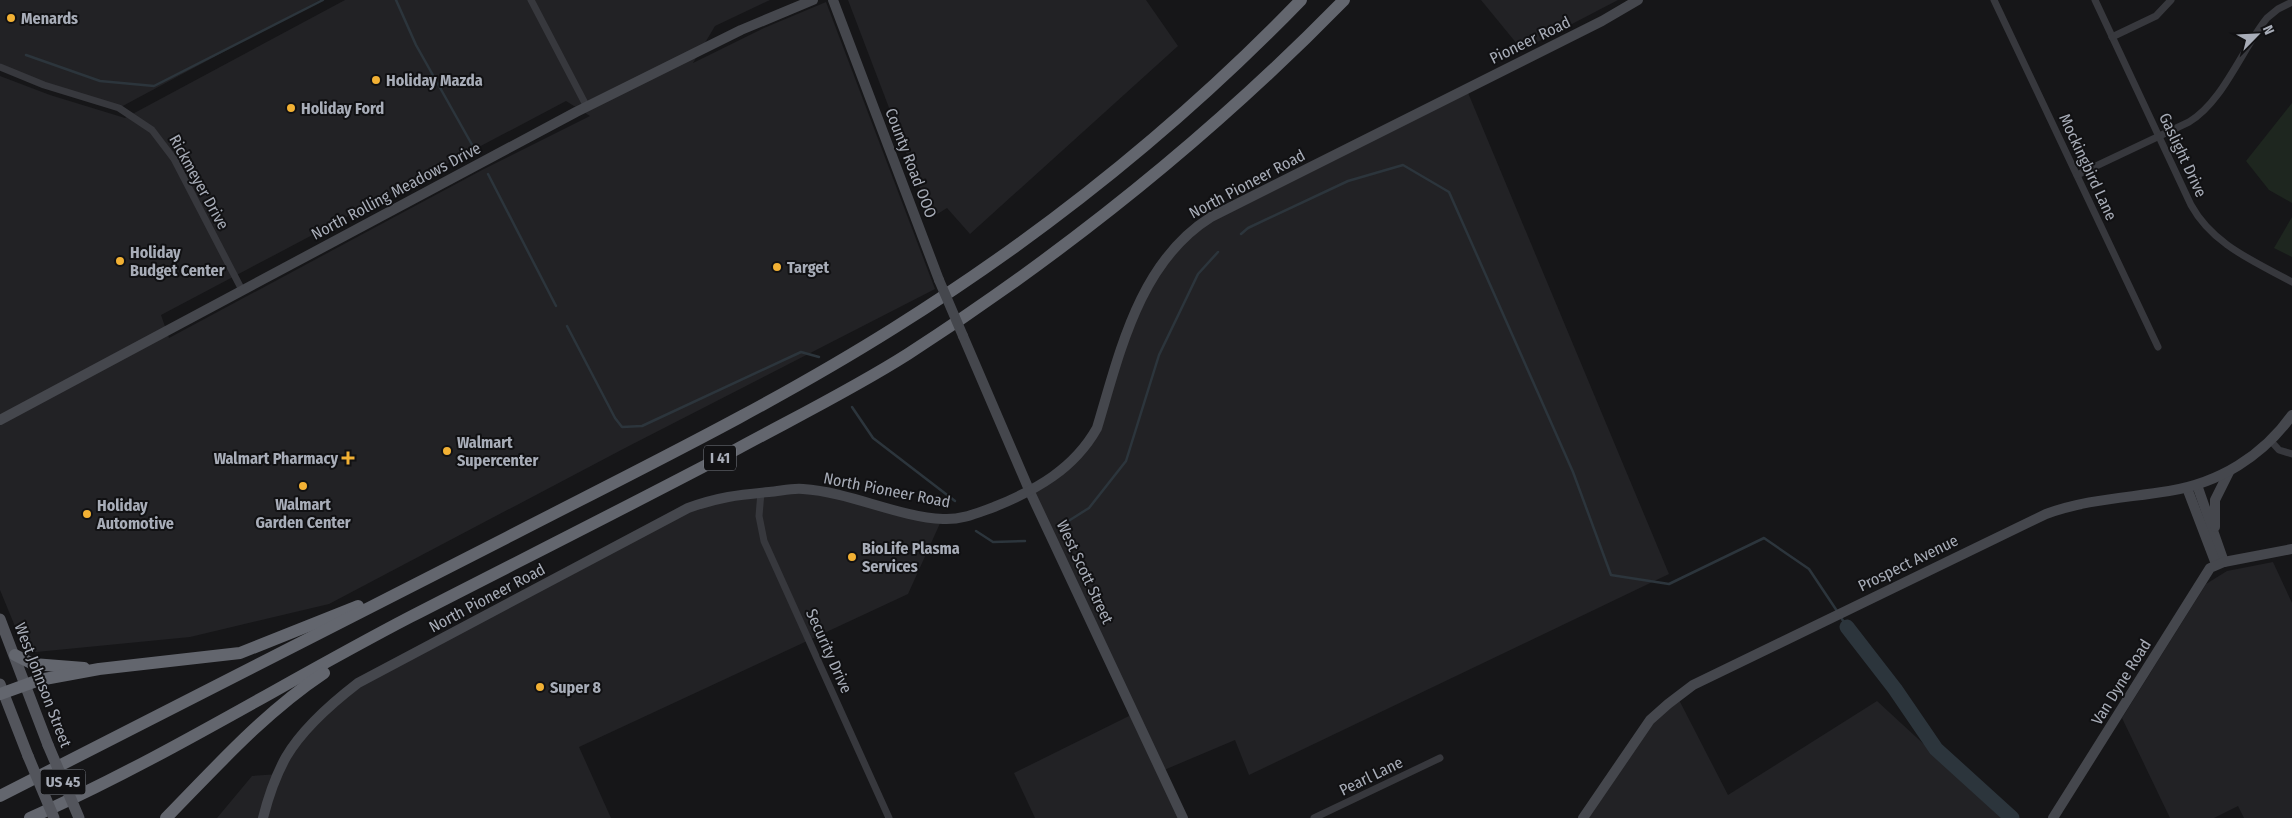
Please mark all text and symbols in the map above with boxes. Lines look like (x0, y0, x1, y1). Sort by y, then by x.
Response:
place label: Menards (21, 9, 78, 28)
north arrow (2232, 10, 2282, 60)
marker: Menards (5, 12, 17, 24)
street label: Pioneer Road (1486, 12, 1574, 68)
text: N (2259, 23, 2278, 37)
place label: Holiday Mazda (386, 71, 483, 90)
marker: Holiday Mazda (370, 74, 382, 86)
place label: Holiday Ford (301, 99, 384, 118)
marker: Holiday Ford (285, 102, 297, 114)
street label: County Road OOO (881, 105, 941, 221)
street label: Gaslight Drive (2155, 110, 2211, 200)
street label: Mockingbird Lane (2055, 111, 2121, 223)
street label: Rickmeyer Drive (165, 131, 233, 233)
street label: North Rolling Meadows Drive (308, 138, 484, 244)
street label: North Pioneer Road (1186, 145, 1308, 223)
place label: Holiday Budget Center (130, 243, 225, 280)
marker: Holiday Budget Center (114, 255, 126, 267)
place label: Target (787, 258, 829, 277)
marker: Target (771, 261, 783, 273)
place label: Walmart Supercenter (457, 433, 538, 470)
marker: Walmart Supercenter (441, 445, 453, 457)
road number: I 41 (704, 446, 736, 470)
place label: Walmart Pharmacy (214, 449, 338, 468)
marker: Walmart Pharmacy (342, 452, 354, 464)
street label: North Pioneer Road (822, 468, 952, 512)
marker: Walmart Garden Center (297, 480, 309, 492)
place label: Walmart Garden Center (255, 495, 351, 532)
place label: Holiday Automotive (96, 496, 174, 533)
marker: Holiday Automotive (81, 508, 93, 520)
street label: West Scott Street (1053, 517, 1118, 627)
street label: Prospect Avenue (1855, 531, 1961, 595)
place label: BioLife Plasma Services (862, 539, 960, 576)
marker: BioLife Plasma Services (846, 551, 858, 563)
street label: North Pioneer Road (426, 559, 548, 637)
street label: Security Drive (802, 606, 856, 696)
street label: West Johnson Street (10, 620, 76, 751)
street label: Van Dyne Road (2087, 636, 2155, 728)
place label: Super 8 (550, 678, 602, 697)
marker: Super 8 (534, 681, 546, 693)
street label: Pearl Lane (1336, 752, 1406, 799)
road number: US 45 (40, 770, 86, 794)

